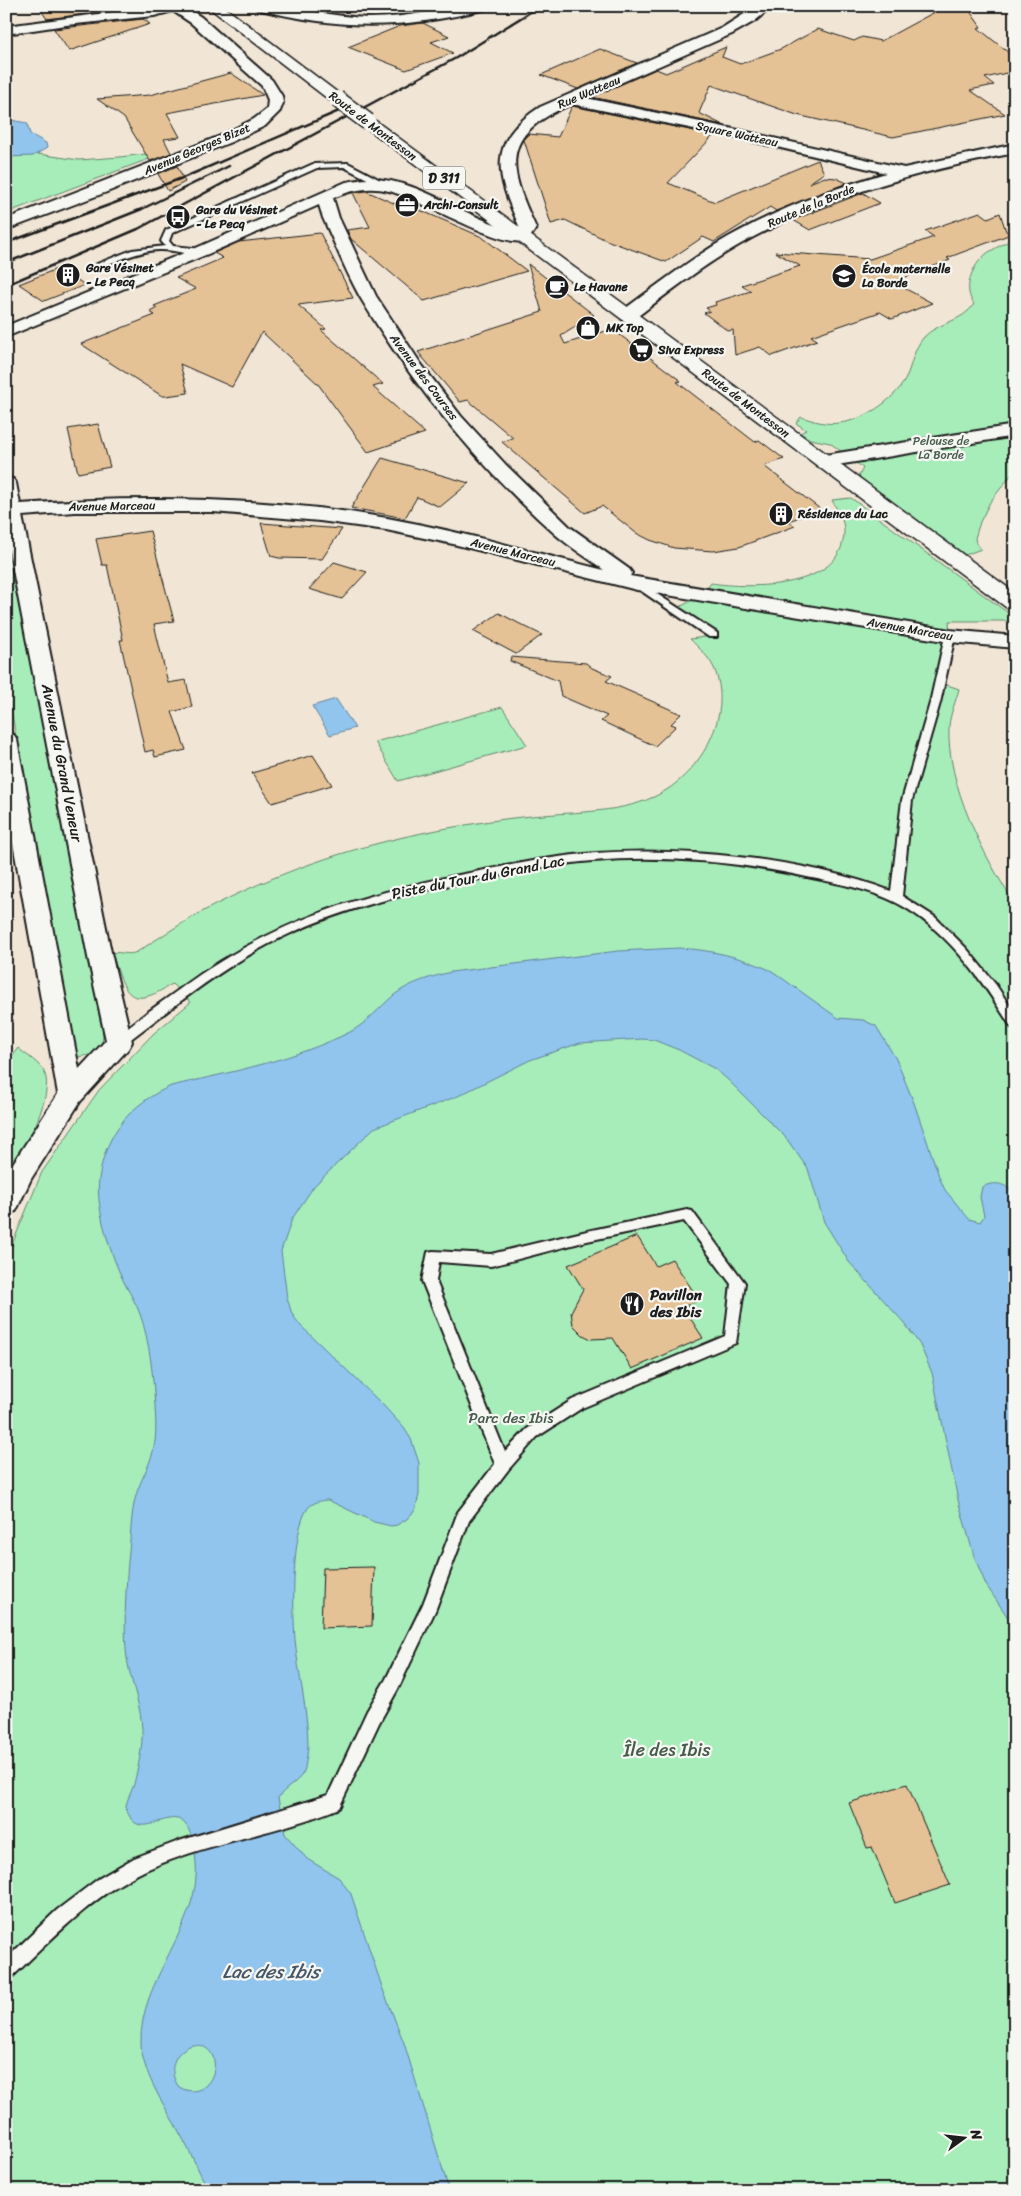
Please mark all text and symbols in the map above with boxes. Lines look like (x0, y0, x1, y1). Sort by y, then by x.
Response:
street label: Rue Watteau (554, 69, 625, 115)
street label: Route de Montesson (324, 85, 422, 167)
street label: Square Watteau (694, 115, 781, 154)
street label: Avenue Georges Bizet (139, 117, 254, 182)
road number: D 311 (423, 167, 465, 190)
street label: Route de la Borde (764, 178, 858, 234)
office icon: Archi-Consult (394, 192, 420, 218)
place label: Archi-Consult (423, 194, 499, 216)
place label: Gare du Vésinet - Le Pecq (195, 199, 279, 235)
bus stop icon: Gare du Vésinet - Le Pecq (165, 204, 191, 230)
place label: Gare Vésinet - Le Pecq (85, 257, 155, 293)
place label: École maternelle La Borde (862, 258, 951, 294)
building icon: Gare Vésinet - Le Pecq (55, 262, 81, 288)
school or university icon: École maternelle La Borde (831, 263, 857, 289)
cafe icon: Le Havane (544, 274, 570, 300)
place label: Le Havane (574, 276, 628, 298)
shop icon: MK Top (575, 315, 601, 341)
place label: MK Top (605, 317, 644, 339)
street label: Avenue des Courses (383, 328, 464, 426)
supermarket icon: Siva Express (628, 337, 654, 363)
place label: Siva Express (657, 339, 725, 361)
street label: Route de Montesson (697, 362, 795, 444)
park label: Pelouse de La Borde (913, 430, 969, 466)
street label: Avenue Marceau (67, 494, 156, 518)
building icon: Résidence du Lac (768, 501, 794, 527)
place label: Résidence du Lac (797, 503, 889, 525)
street label: Avenue Marceau (467, 531, 558, 573)
street label: Avenue Marceau (864, 610, 955, 647)
street label: Avenue du Grand Veneur (34, 681, 90, 845)
street label: Piste du Tour du Grand Lac (389, 847, 567, 907)
place label: Pavillon des Ibis (650, 1282, 703, 1325)
restaurant icon: Pavillon des Ibis (619, 1291, 645, 1317)
park label: Parc des Ibis (469, 1405, 554, 1431)
park label: Île des Ibis (622, 1734, 711, 1766)
water label: Lac des Ibis (222, 1955, 322, 1988)
north arrow (938, 2114, 988, 2164)
text: N (962, 2126, 989, 2143)

